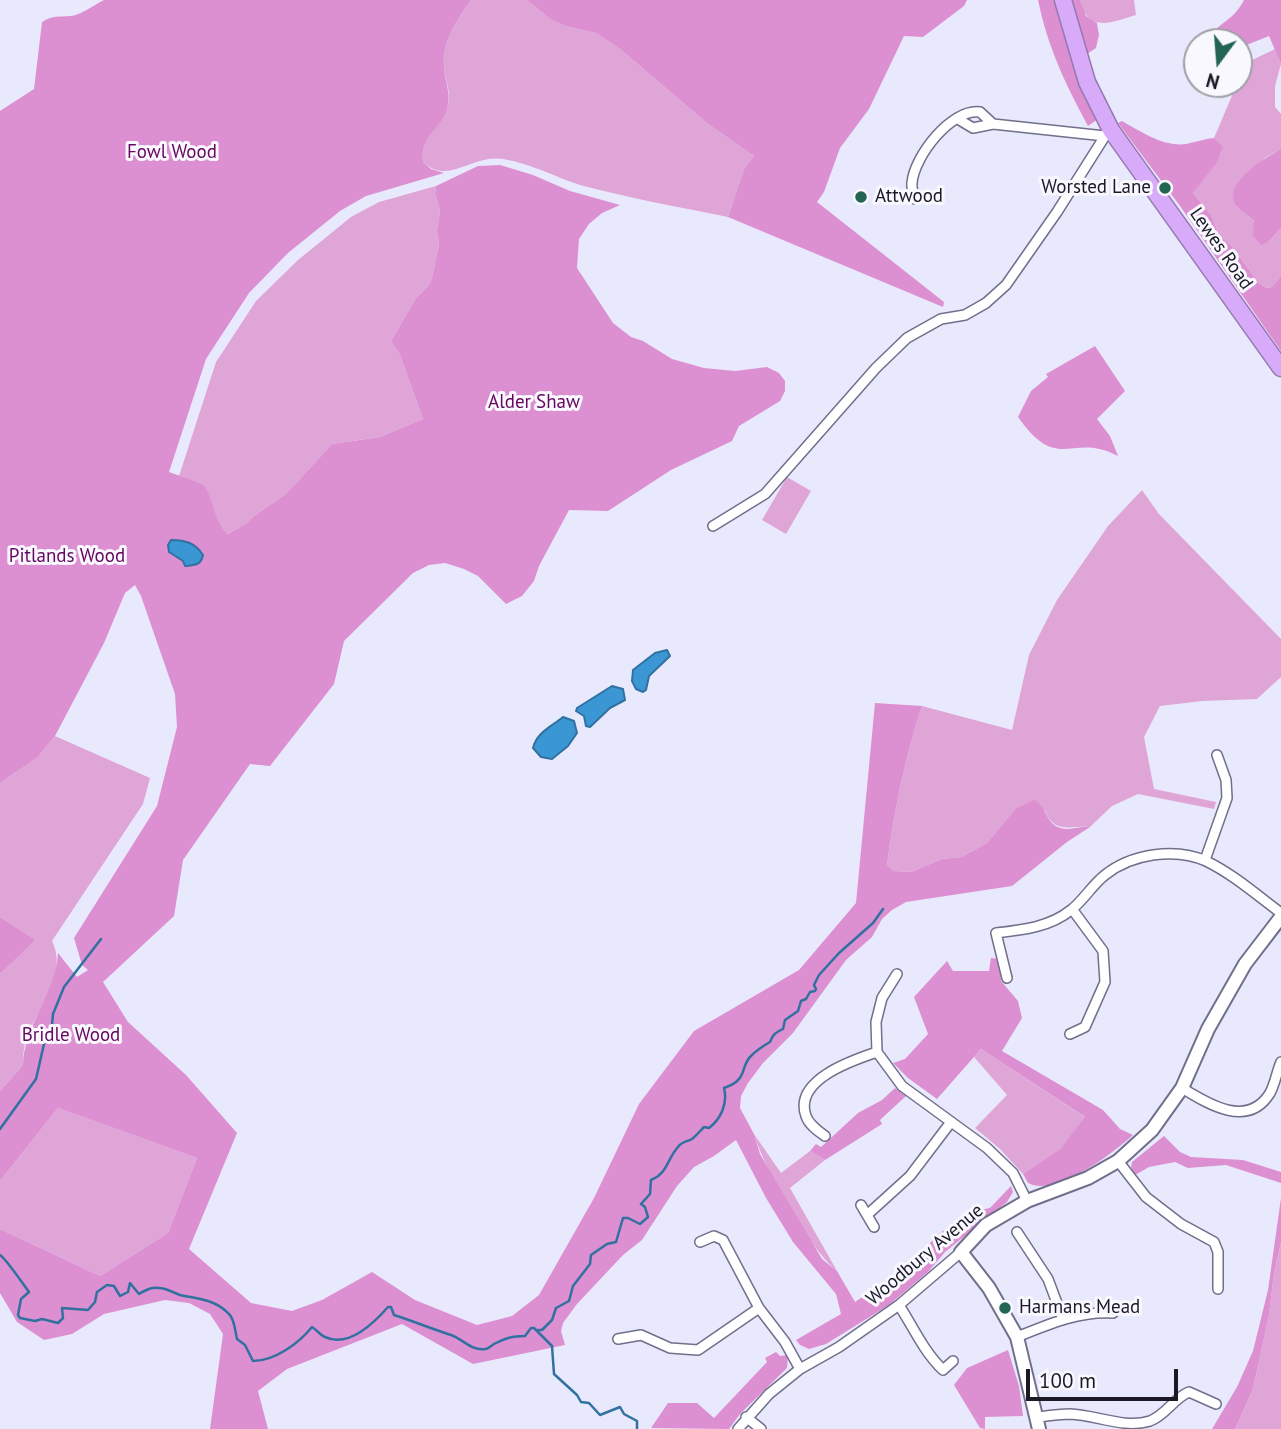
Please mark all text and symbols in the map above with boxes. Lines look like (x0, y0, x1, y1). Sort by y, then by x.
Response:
north arrow (1183, 28, 1253, 98)
text: N (1203, 68, 1222, 95)
park label: Fowl Wood (127, 142, 217, 164)
place label: Worsted Lane (1041, 177, 1151, 199)
marker: Worsted Lane (1157, 180, 1173, 196)
place label: Attwood (875, 186, 943, 208)
marker: Attwood (853, 189, 869, 205)
street label: Lewes Road (1184, 204, 1258, 294)
park label: Alder Shaw (488, 392, 580, 414)
park label: Pitlands Wood (9, 546, 125, 568)
park label: Bridle Wood (22, 1025, 120, 1047)
street label: Woodbury Avenue (862, 1199, 988, 1311)
place label: Harmans Mead (1019, 1297, 1140, 1319)
marker: Harmans Mead (997, 1300, 1013, 1316)
scale bar (1029, 1356, 1181, 1400)
text: 100 m (1039, 1367, 1096, 1394)

